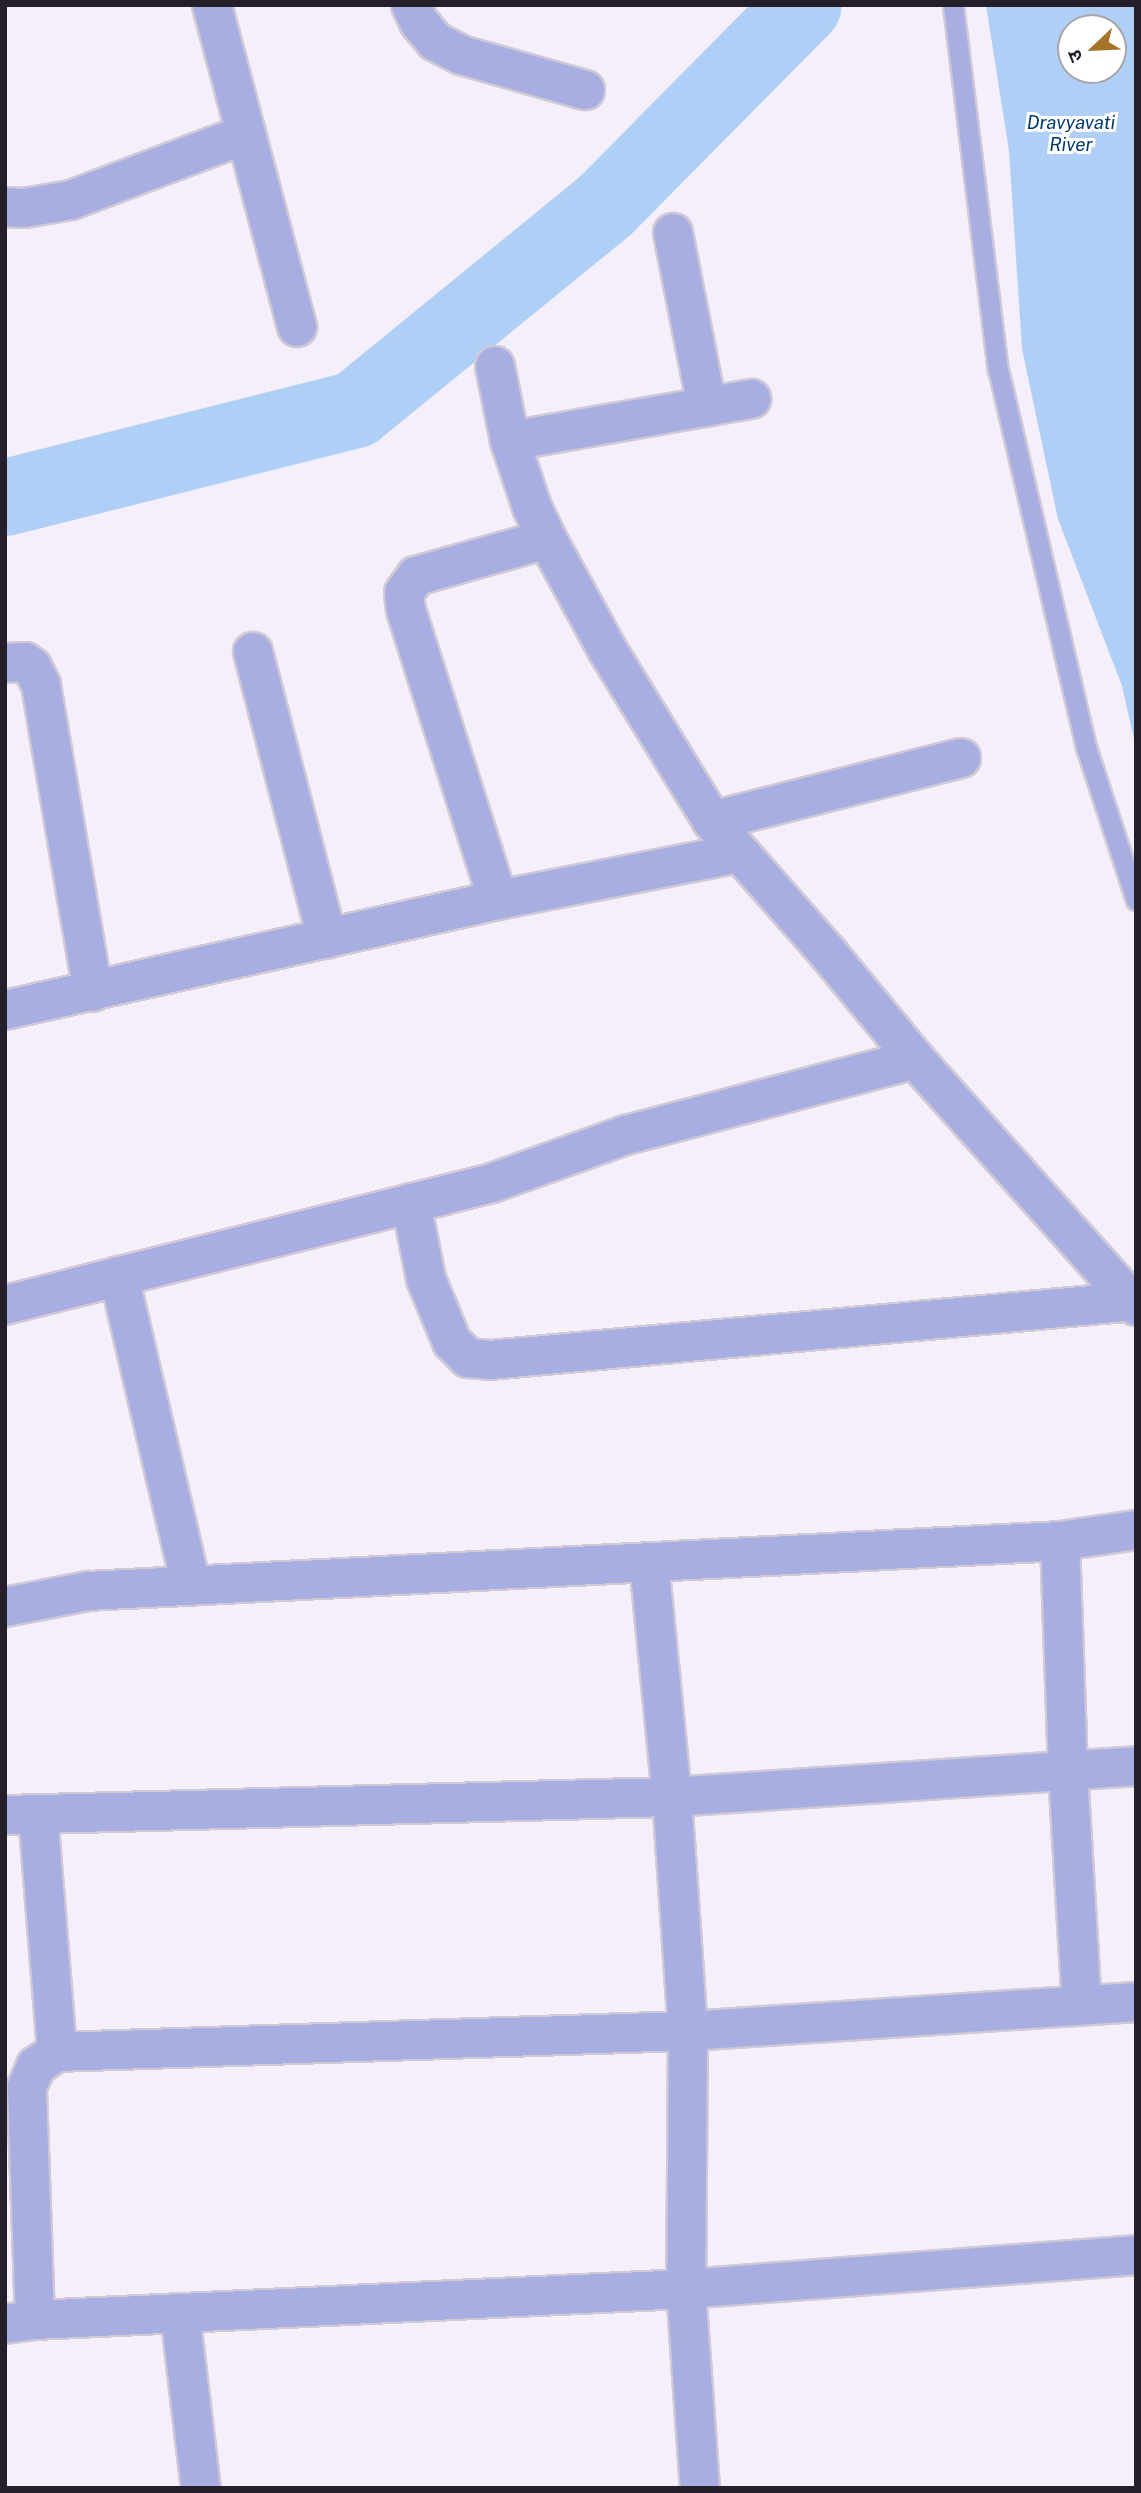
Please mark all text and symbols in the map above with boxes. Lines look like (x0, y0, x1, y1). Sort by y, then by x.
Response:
north arrow (1057, 14, 1127, 84)
text: उ (1062, 47, 1087, 66)
water label: Dravyavati River (1027, 112, 1115, 156)

